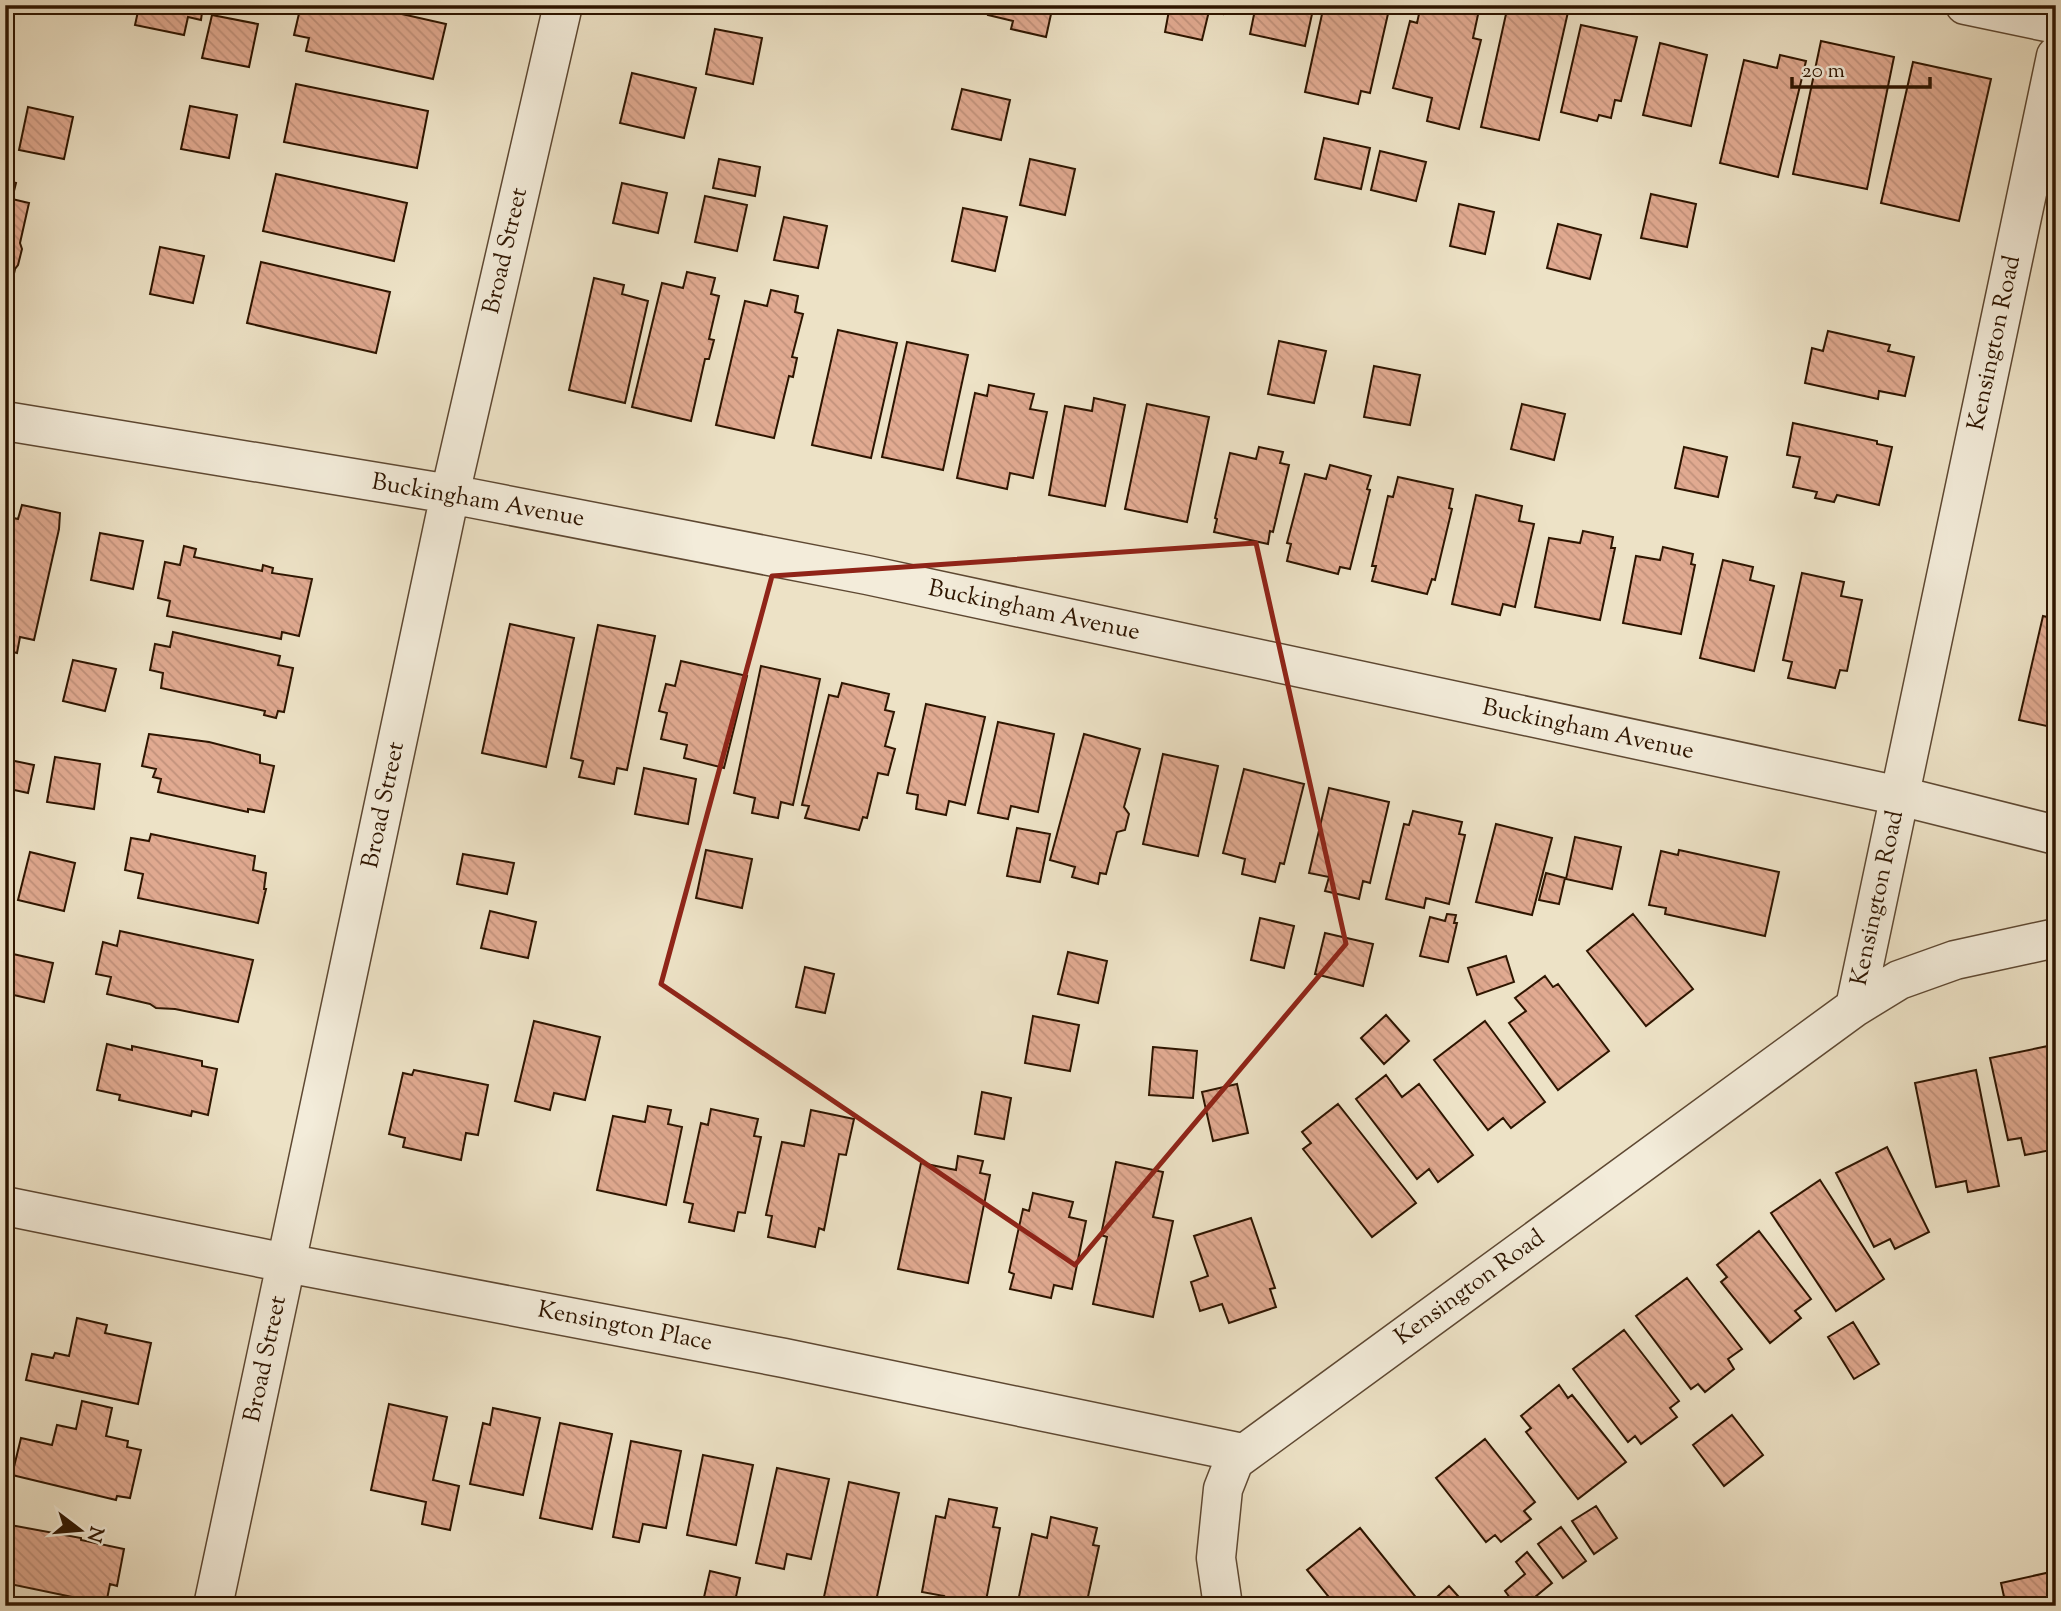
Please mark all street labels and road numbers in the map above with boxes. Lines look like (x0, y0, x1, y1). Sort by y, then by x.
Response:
street label: Broad Street (475, 185, 537, 317)
street label: Kensington Road (1960, 252, 2030, 434)
street label: Buckingham Avenue (369, 466, 587, 536)
street label: Buckingham Avenue (925, 572, 1143, 650)
street label: Buckingham Avenue (1479, 691, 1697, 769)
street label: Broad Street (354, 739, 414, 871)
street label: Kensington Road (1843, 807, 1913, 989)
street label: Kensington Road (1388, 1222, 1552, 1354)
street label: Broad Street (236, 1293, 296, 1425)
street label: Kensington Place (535, 1293, 715, 1361)

